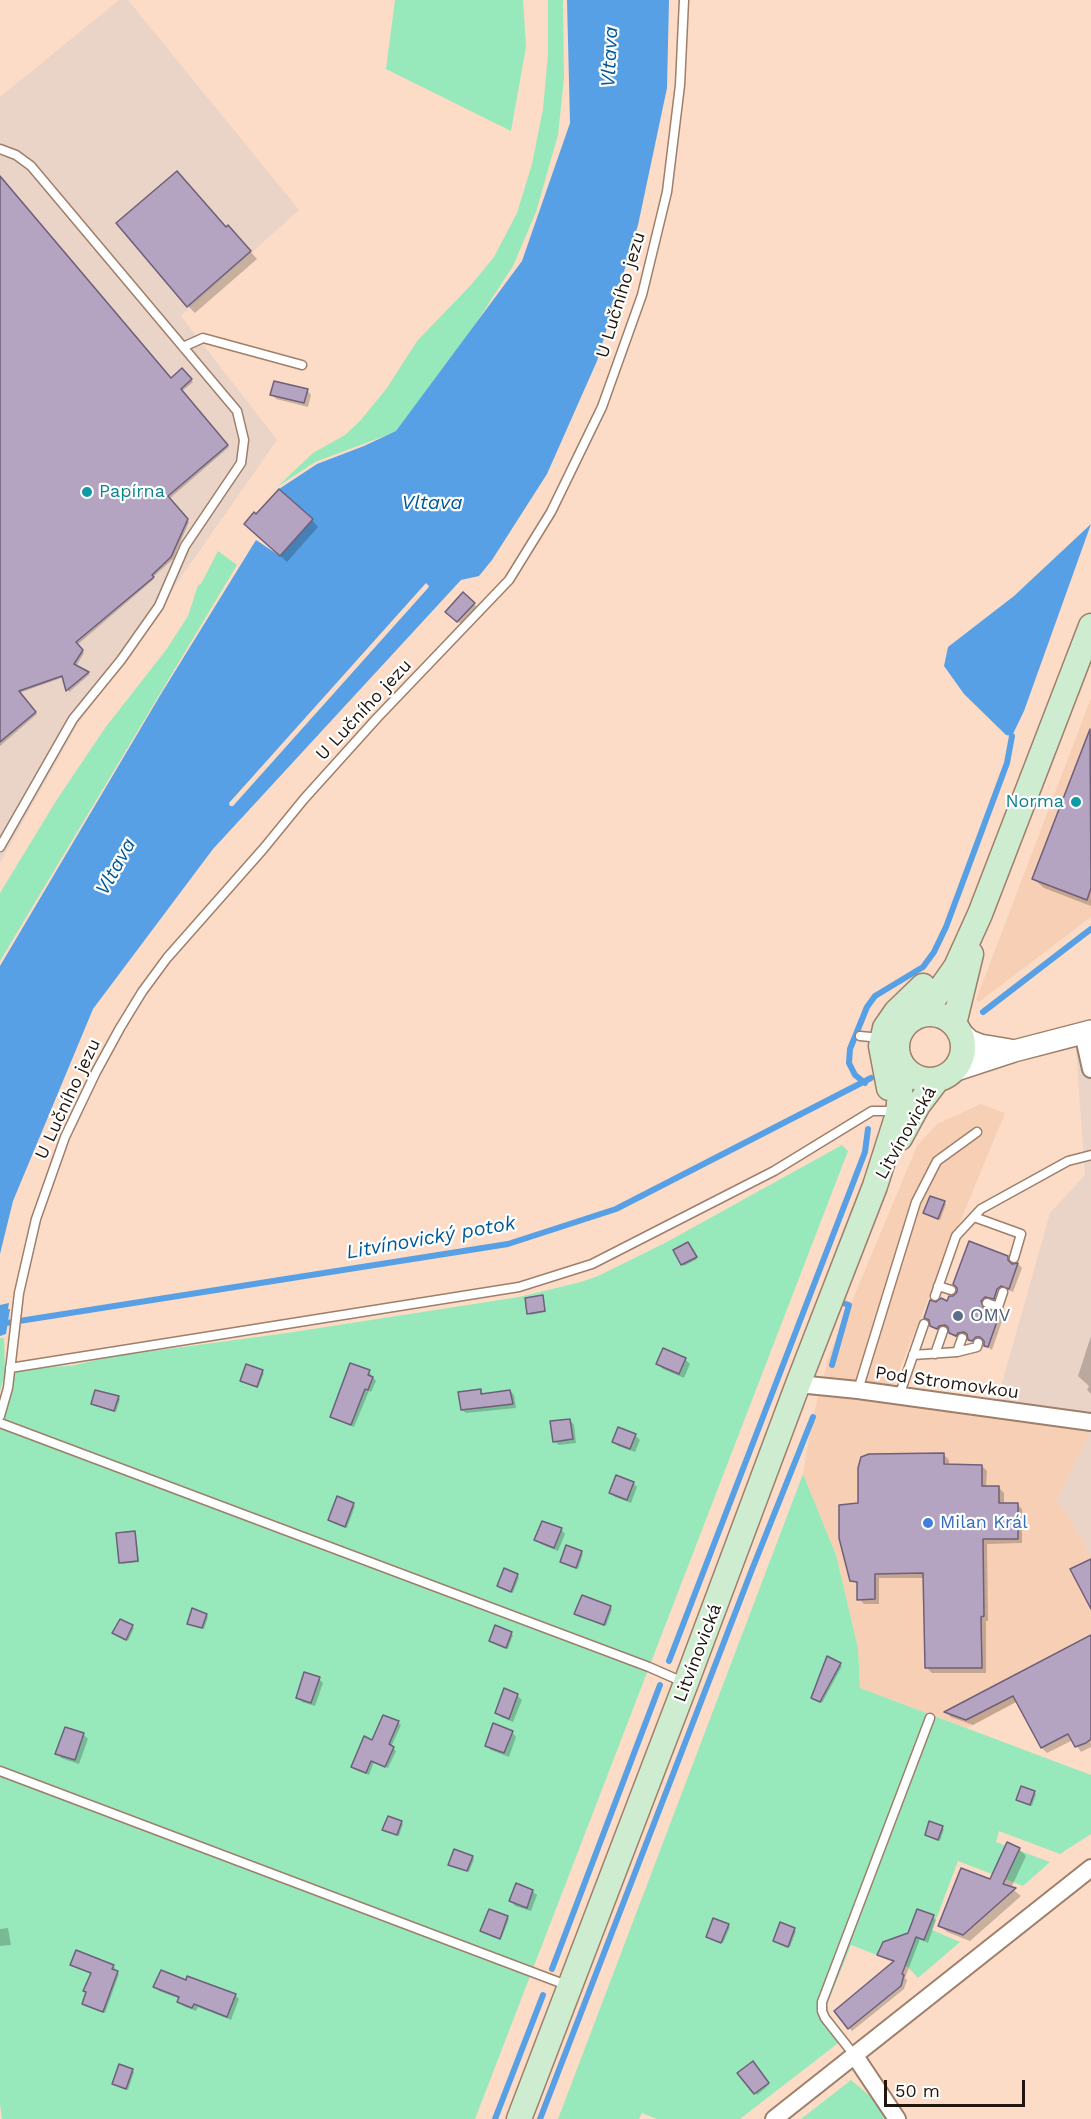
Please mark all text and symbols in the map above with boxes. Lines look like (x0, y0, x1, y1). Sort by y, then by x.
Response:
water label: Vltava (596, 26, 624, 88)
street label: U Lučního jezu (592, 229, 650, 361)
place label: Papírna (99, 481, 165, 503)
marker: Papírna (80, 485, 94, 499)
water label: Vltava (401, 491, 463, 515)
street label: U Lučního jezu (312, 655, 416, 765)
place label: Norma (1005, 791, 1064, 813)
marker: Norma (1069, 795, 1083, 809)
water label: Vltava (91, 834, 141, 900)
street label: U Lučního jezu (31, 1035, 105, 1163)
street label: Litvínovická (871, 1083, 941, 1183)
water label: Litvínovický potok (344, 1211, 518, 1265)
place label: OMV (970, 1305, 1010, 1327)
marker: OMV (951, 1309, 965, 1323)
street label: Pod Stromovkou (874, 1362, 1020, 1404)
place label: Milan Král (940, 1512, 1028, 1534)
marker: Milan Král (921, 1516, 935, 1530)
street label: Litvínovická (669, 1601, 727, 1705)
scale bar (887, 2068, 1028, 2106)
text: 50 m (895, 2080, 940, 2101)

